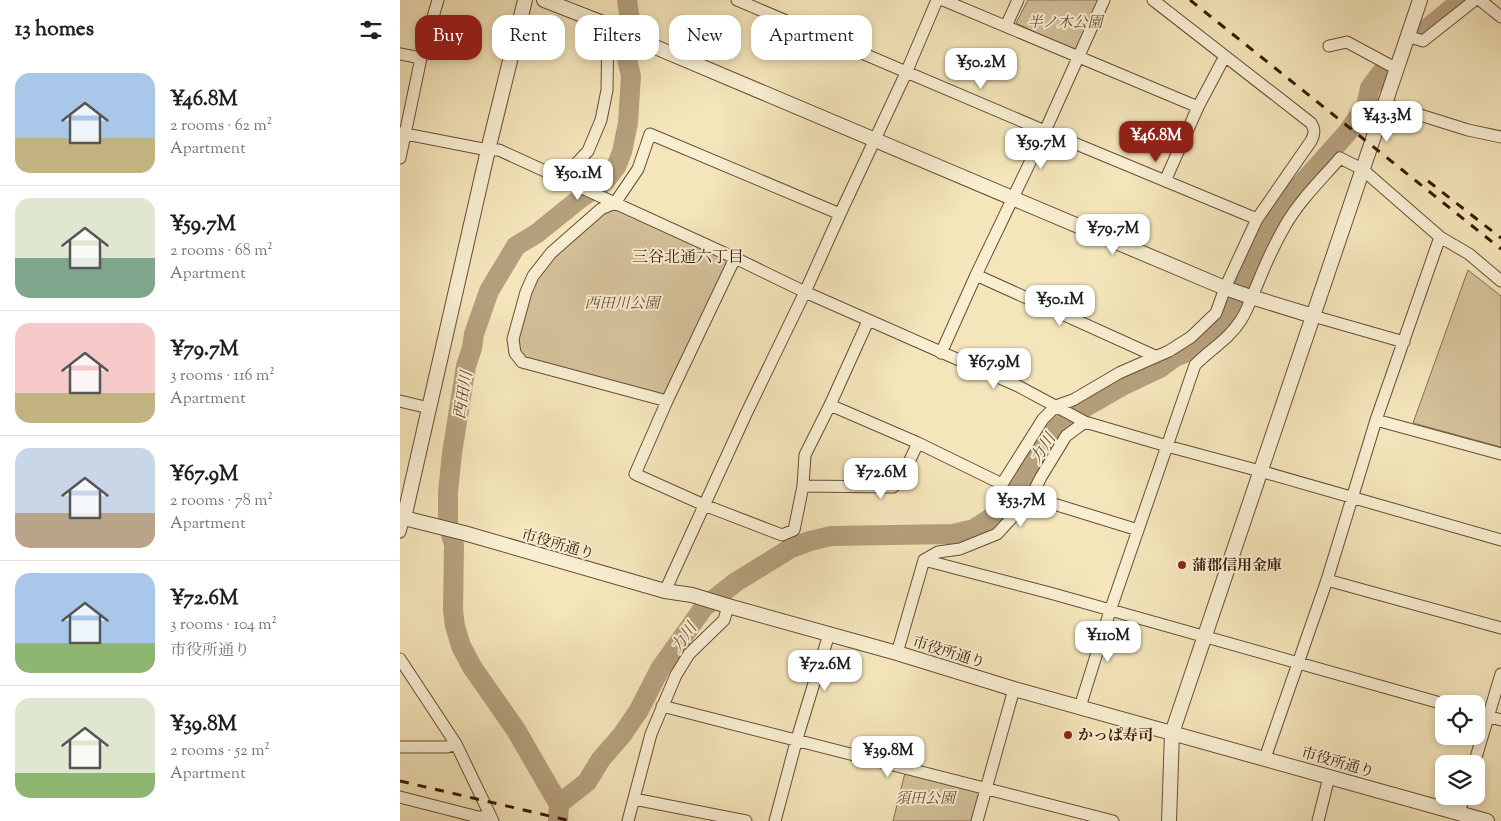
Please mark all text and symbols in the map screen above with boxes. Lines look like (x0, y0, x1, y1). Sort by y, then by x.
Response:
park label: 半ノ木公園 (1027, 13, 1105, 34)
text: 13 homes (15, 15, 94, 45)
chip: Buy (415, 15, 482, 60)
chip: Rent (492, 15, 565, 60)
chip: Filters (575, 15, 659, 60)
chip: New (669, 15, 741, 60)
chip: Apartment (751, 15, 872, 60)
icon: filters (357, 16, 385, 44)
pin: ¥50.2M (940, 48, 1022, 90)
text: ¥50.2M (956, 52, 1006, 75)
text: ¥46.8M (170, 85, 238, 115)
icon: home (55, 93, 115, 153)
pin: ¥43.3M (1346, 100, 1428, 143)
text: ¥43.3M (1362, 105, 1412, 128)
text: 2 rooms · 62 m² (170, 115, 272, 138)
pin: ¥46.8M (1115, 120, 1197, 163)
text: ¥46.8M (1130, 125, 1182, 148)
pin: ¥59.7M (1000, 128, 1082, 170)
text: ¥59.7M (1016, 132, 1066, 155)
text: Apartment (170, 138, 246, 161)
pin: ¥50.1M (537, 158, 619, 201)
text: ¥50.1M (554, 163, 602, 186)
text: ¥59.7M (170, 210, 236, 240)
pin: ¥79.7M (1072, 214, 1154, 256)
icon: home (55, 218, 115, 278)
text: ¥79.7M (1087, 218, 1139, 241)
text: 2 rooms · 68 m² (170, 240, 273, 263)
district label: 三谷北通六丁目 (632, 247, 744, 270)
text: Apartment (170, 263, 246, 286)
pin: ¥50.1M (1019, 284, 1101, 327)
text: ¥50.1M (1036, 289, 1084, 312)
park label: 西田川公園 (584, 294, 662, 315)
text: ¥79.7M (170, 335, 239, 365)
icon: home (55, 343, 115, 403)
pin: ¥67.9M (953, 348, 1035, 390)
text: ¥67.9M (968, 352, 1020, 375)
text: 3 rooms · 116 m² (170, 365, 275, 388)
water label: 西田川 (449, 368, 480, 421)
text: Apartment (170, 388, 246, 411)
water label: 力川 (1026, 428, 1064, 469)
pin: ¥72.6M (840, 458, 922, 500)
text: ¥67.9M (170, 460, 238, 490)
text: ¥72.6M (855, 462, 907, 485)
icon: home (55, 468, 115, 528)
pin: ¥53.7M (980, 486, 1062, 528)
text: 2 rooms · 78 m² (170, 490, 273, 513)
text: ¥53.7M (997, 490, 1045, 513)
text: Apartment (170, 513, 246, 536)
street label: 市役所通り (519, 525, 597, 566)
place label: 蒲郡信用金庫 (1192, 556, 1282, 577)
marker: 蒲郡信用金庫 (1176, 559, 1188, 571)
text: ¥72.6M (170, 584, 238, 614)
icon: home (55, 593, 115, 653)
text: 3 rooms · 104 m² (170, 614, 277, 637)
water label: 力川 (666, 617, 705, 658)
pin: ¥110M (1073, 620, 1143, 663)
text: ¥110M (1086, 625, 1130, 648)
street label: 市役所通り (910, 632, 988, 674)
text: 市役所通り (170, 640, 250, 663)
pin: ¥72.6M (784, 650, 866, 692)
text: ¥72.6M (799, 654, 851, 677)
map controls (1435, 695, 1485, 805)
button: locate (1435, 695, 1485, 745)
text: ¥39.8M (170, 710, 237, 740)
icon: home (55, 718, 115, 778)
place label: かっぱ寿司 (1078, 726, 1153, 747)
marker: かっぱ寿司 (1062, 729, 1074, 741)
pin: ¥39.8M (847, 736, 929, 778)
text: 2 rooms · 52 m² (170, 740, 270, 763)
text: ¥39.8M (863, 740, 913, 763)
street label: 市役所通り (1299, 743, 1377, 784)
button: layers (1435, 755, 1485, 805)
text: Apartment (170, 763, 246, 786)
park label: 須田公園 (895, 789, 958, 810)

